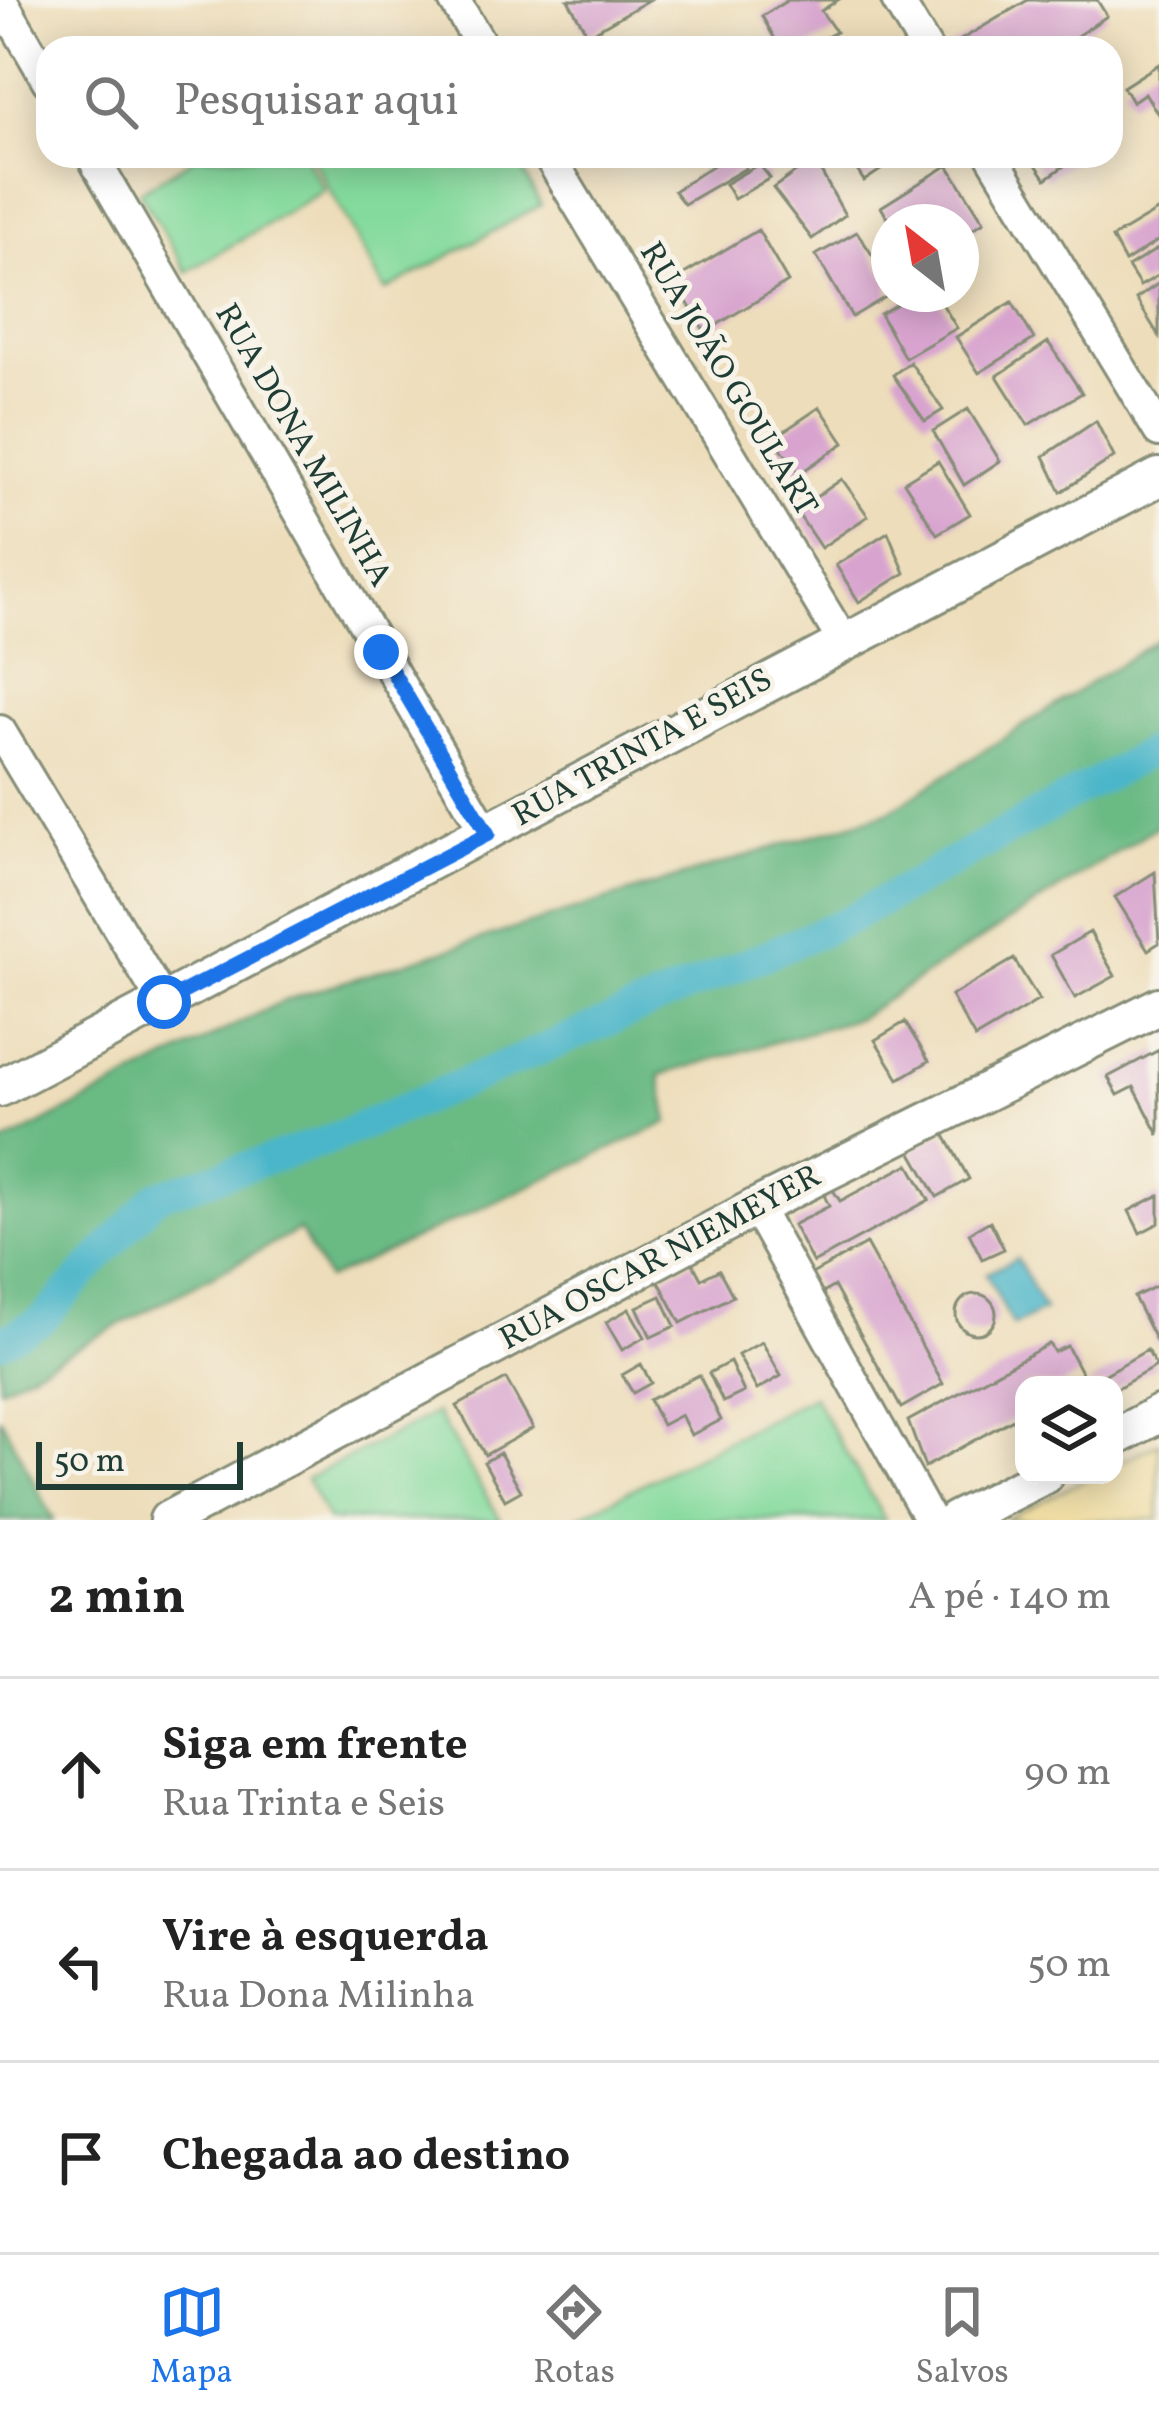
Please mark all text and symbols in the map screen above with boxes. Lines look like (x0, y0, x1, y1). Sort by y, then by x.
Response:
search box (36, 36, 1123, 168)
icon: search (78, 69, 144, 135)
text: Pesquisar aqui (174, 71, 459, 134)
north arrow (871, 204, 979, 312)
street label: RUA JOÃO GOULART (627, 234, 827, 526)
street label: RUA DONA MILINHA (202, 296, 402, 596)
route end (354, 625, 408, 679)
street label: RUA TRINTA E SEIS (505, 658, 781, 840)
route start (137, 975, 191, 1029)
street label: RUA OSCAR NIEMEYER (492, 1155, 830, 1363)
map controls (1015, 1376, 1123, 1484)
button: layers (1015, 1376, 1123, 1484)
scale bar (36, 1436, 243, 1489)
text: 50 m (54, 1440, 125, 1486)
text: 2 min (48, 1563, 186, 1634)
text: A pé · 140 m (908, 1571, 1111, 1625)
text: Siga em frente (162, 1715, 468, 1778)
icon: ahead (48, 1741, 114, 1807)
text: 90 m (1024, 1747, 1111, 1801)
text: Rua Trinta e Seis (162, 1778, 445, 1832)
text: Vire à esquerda (162, 1907, 489, 1970)
icon: left (48, 1933, 114, 1999)
text: 50 m (1027, 1939, 1111, 1993)
text: Rua Dona Milinha (162, 1970, 475, 2024)
icon: arrive (48, 2125, 114, 2191)
text: Chegada ao destino (162, 2126, 570, 2189)
tab: Mapa (150, 2279, 233, 2397)
tab: Rotas (533, 2279, 615, 2397)
tab: Salvos (915, 2279, 1009, 2397)

